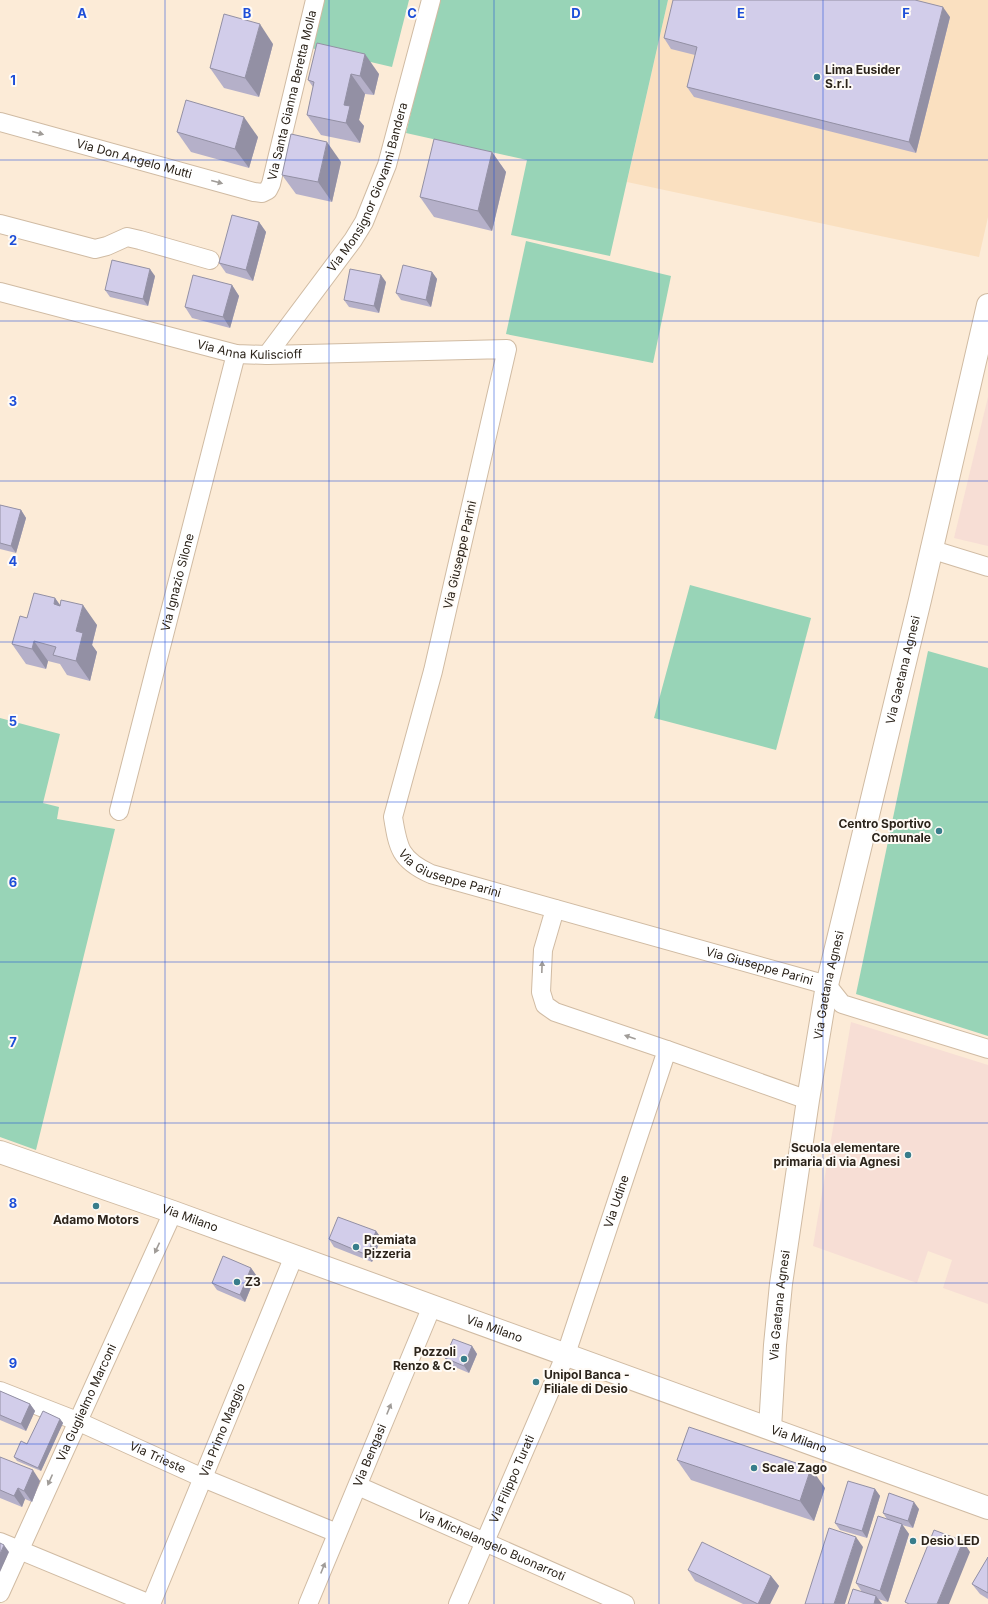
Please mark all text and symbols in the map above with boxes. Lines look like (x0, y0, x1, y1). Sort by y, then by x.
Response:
text: A (77, 5, 87, 21)
text: B (243, 5, 252, 21)
text: C (407, 5, 417, 21)
text: D (571, 5, 581, 21)
text: E (737, 5, 745, 21)
text: F (902, 5, 910, 21)
street label: Via Santa Gianna Beretta Molla (264, 9, 319, 182)
place label: Lima Eusider S.r.l. (825, 62, 900, 91)
text: 1 (10, 72, 16, 88)
marker: Lima Eusider S.r.l. (812, 72, 822, 82)
street label: Via Monsignor Giovanni Bandera (324, 101, 410, 275)
one-way arrow (31, 130, 44, 136)
street label: Via Don Angelo Mutti (75, 135, 194, 182)
one-way arrow (211, 179, 223, 185)
text: 2 (9, 232, 17, 248)
street label: Via Anna Kuliscioff (195, 336, 303, 362)
text: 3 (9, 393, 17, 409)
street label: Via Giuseppe Parini (440, 499, 479, 610)
street label: Via Ignazio Silone (157, 532, 197, 633)
text: 4 (9, 553, 18, 569)
street label: Via Gaetana Agnesi (882, 614, 923, 726)
text: 5 (9, 713, 17, 729)
place label: Centro Sportivo Comunale (838, 816, 931, 845)
marker: Centro Sportivo Comunale (934, 826, 944, 836)
street label: Via Giuseppe Parini (396, 846, 503, 900)
text: 6 (9, 874, 17, 890)
street label: Via Gaetana Agnesi (810, 929, 847, 1041)
street label: Via Giuseppe Parini (704, 943, 815, 988)
one-way arrow (539, 961, 546, 973)
text: 7 (9, 1034, 17, 1050)
one-way arrow (624, 1034, 636, 1040)
place label: Scuola elementare primaria di via Agnesi (773, 1140, 900, 1169)
marker: Scuola elementare primaria di via Agnesi (903, 1150, 913, 1160)
street label: Via Udine (600, 1173, 632, 1230)
text: 8 (9, 1195, 17, 1211)
marker: Adamo Motors (91, 1201, 101, 1211)
street label: Via Milano (160, 1201, 220, 1235)
place label: Adamo Motors (53, 1212, 139, 1227)
place label: Premiata Pizzeria (364, 1232, 416, 1261)
one-way arrow (154, 1242, 160, 1253)
marker: Premiata Pizzeria (351, 1242, 361, 1252)
street label: Via Gaetana Agnesi (766, 1249, 793, 1361)
place label: Z3 (245, 1274, 261, 1289)
marker: Z3 (232, 1277, 242, 1287)
street label: Via Milano (464, 1311, 525, 1345)
street label: Via Guglielmo Marconi (53, 1341, 119, 1464)
place label: Pozzoli Renzo & C. (393, 1344, 456, 1373)
marker: Pozzoli Renzo & C. (459, 1354, 469, 1364)
text: 9 (9, 1355, 17, 1371)
place label: Unipol Banca - Filiale di Desio (544, 1367, 630, 1396)
marker: Unipol Banca - Filiale di Desio (531, 1377, 541, 1387)
street label: Via Primo Maggio (196, 1381, 248, 1479)
one-way arrow (387, 1403, 393, 1415)
street label: Via Bengasi (350, 1421, 389, 1489)
street label: Via Milano (769, 1422, 829, 1456)
street label: Via Filippo Turati (486, 1433, 537, 1525)
street label: Via Trieste (127, 1438, 188, 1476)
place label: Scale Zago (762, 1460, 827, 1475)
marker: Scale Zago (749, 1463, 759, 1473)
one-way arrow (47, 1475, 53, 1486)
street label: Via Michelangelo Buonarroti (416, 1505, 568, 1584)
place label: Desio LED (921, 1533, 980, 1548)
marker: Desio LED (908, 1536, 918, 1546)
one-way arrow (320, 1562, 326, 1573)

